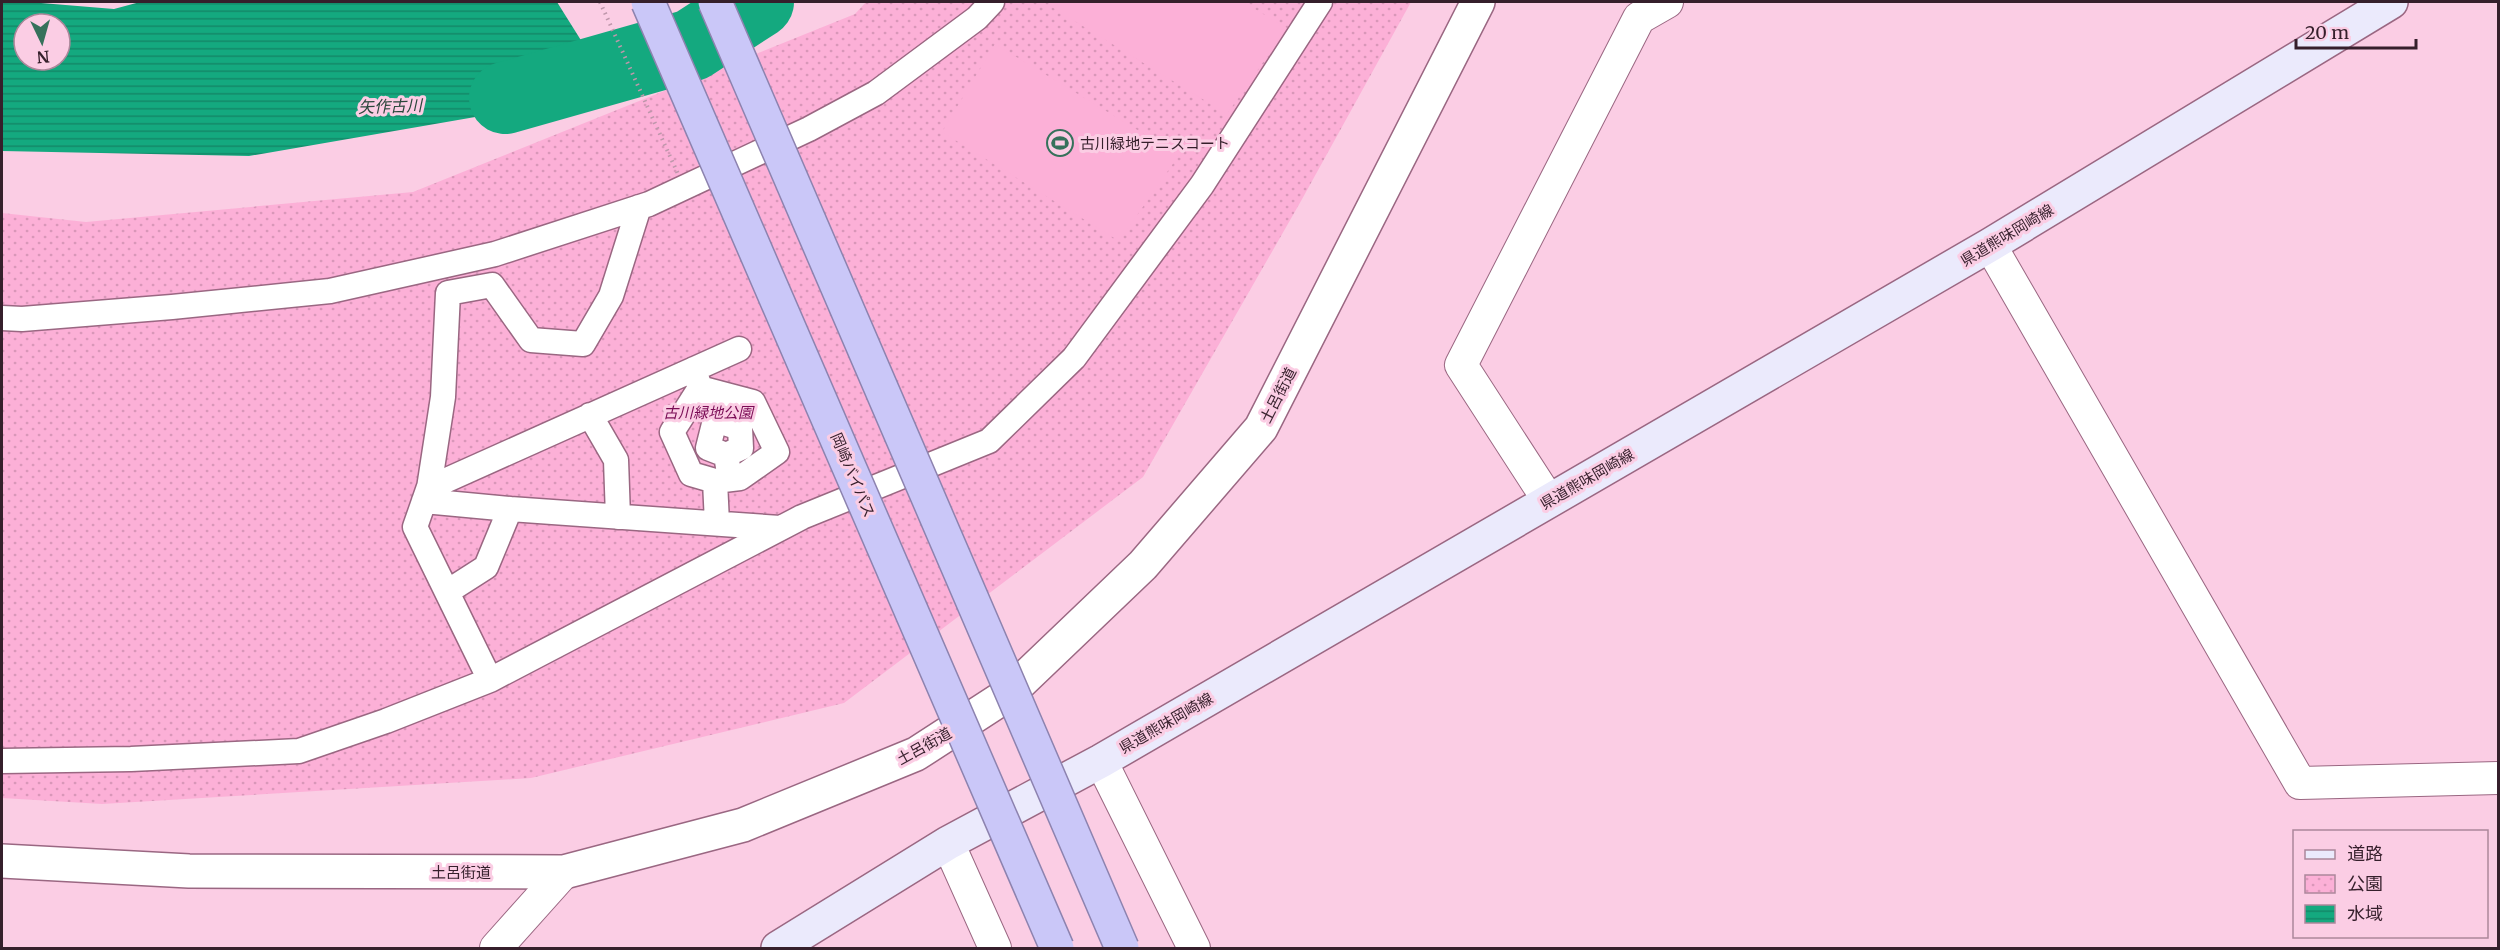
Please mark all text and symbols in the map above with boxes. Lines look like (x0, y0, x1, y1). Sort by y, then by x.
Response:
north arrow (12, 12, 72, 72)
scale bar (2296, 12, 2416, 50)
text: 20 m (2305, 21, 2349, 44)
text: N (36, 46, 50, 67)
water label: 矢作古川 (358, 95, 424, 117)
sports icon: 古川緑地テニスコート (1045, 128, 1075, 158)
place label: 古川緑地テニスコート (1080, 134, 1230, 153)
street label: 県道熊味岡崎線 (1957, 200, 2057, 270)
street label: 土呂街道 (1256, 364, 1300, 426)
park label: 古川緑地公園 (663, 403, 755, 422)
street label: 岡崎バイパス (827, 430, 879, 520)
street label: 県道熊味岡崎線 (1537, 445, 1637, 513)
street label: 県道熊味岡崎線 (1116, 689, 1216, 757)
street label: 土呂街道 (893, 723, 955, 769)
legend (2293, 830, 2488, 938)
text: 道路 (2347, 842, 2383, 865)
street label: 土呂街道 (431, 863, 491, 882)
text: 公園 (2347, 872, 2383, 895)
text: 水域 (2347, 902, 2383, 925)

